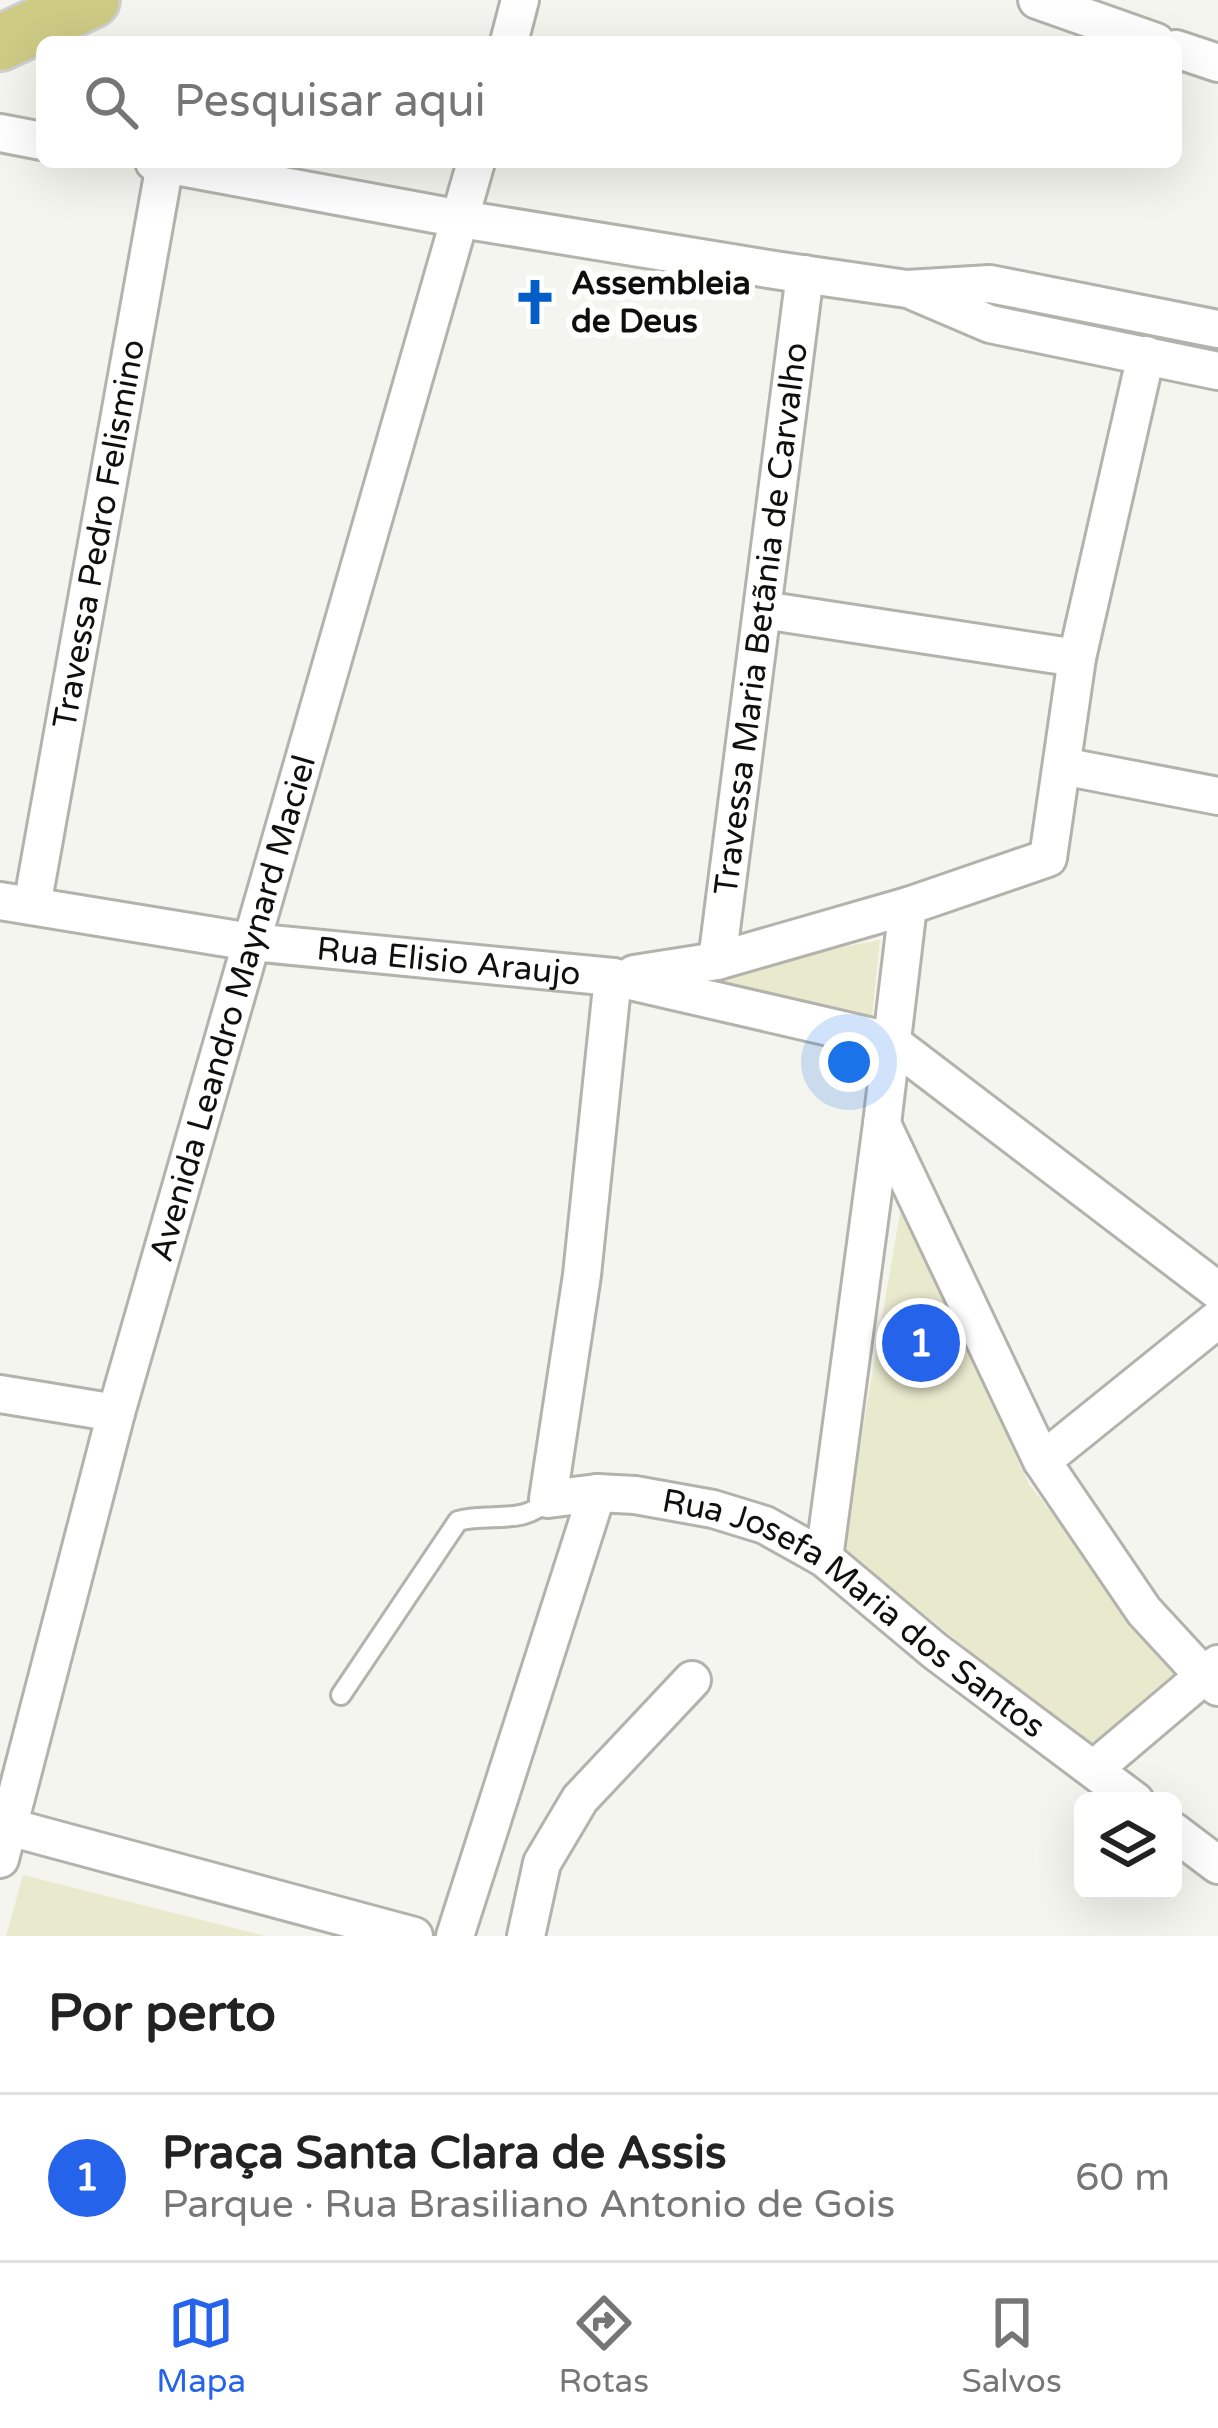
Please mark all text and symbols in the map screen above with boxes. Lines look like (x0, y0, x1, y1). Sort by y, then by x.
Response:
search box (36, 36, 1182, 168)
icon: search (78, 69, 144, 135)
text: Pesquisar aqui (174, 75, 486, 129)
place label: Assembleia de Deus (571, 264, 751, 341)
church icon: Assembleia de Deus (510, 277, 560, 327)
street label: Travessa Pedro Felismino (45, 336, 153, 731)
street label: Travessa Maria Betãnia de Carvalho (706, 340, 816, 897)
street label: Avenida Leandro Maynard Maciel (141, 751, 324, 1266)
street label: Rua Elisio Araujo (315, 929, 583, 993)
your location (819, 1032, 879, 1092)
pin: 1 (882, 1298, 960, 1388)
street label: Rua Josefa Maria dos Santos (659, 1481, 1053, 1746)
map controls (1074, 1792, 1182, 1900)
button: layers (1074, 1792, 1182, 1900)
text: Por perto (48, 1983, 276, 2045)
text: Praça Santa Clara de Assis (162, 2127, 727, 2181)
text: 1 (75, 2154, 99, 2201)
text: 60 m (1075, 2154, 1170, 2201)
text: Parque · Rua Brasiliano Antonio de Gois (162, 2181, 895, 2228)
tab: Mapa (156, 2290, 246, 2401)
tab: Rotas (559, 2290, 649, 2401)
tab: Salvos (961, 2290, 1062, 2401)

